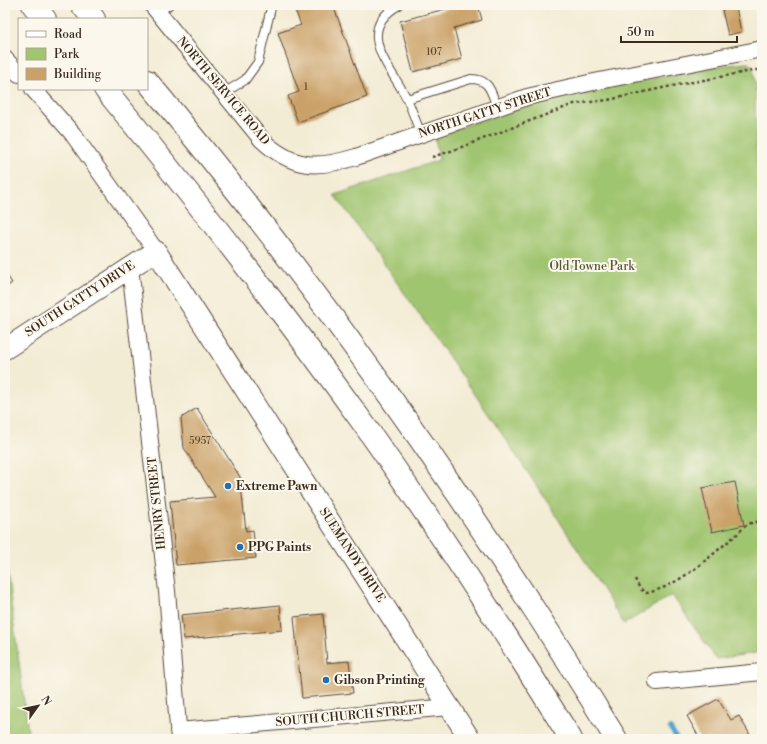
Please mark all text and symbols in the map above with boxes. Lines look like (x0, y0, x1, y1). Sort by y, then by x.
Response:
legend (18, 18, 148, 90)
scale bar (621, 18, 737, 44)
text: 50 m (627, 25, 655, 40)
text: Road (54, 27, 82, 42)
street label: NORTH SERVICE ROAD (173, 34, 273, 148)
house number: 107 (426, 46, 442, 58)
text: Park (54, 47, 80, 62)
text: Building (53, 67, 102, 82)
house number: 1 (304, 81, 309, 93)
street label: NORTH GATTY STREET (417, 84, 554, 142)
street label: SOUTH GATTY DRIVE (22, 258, 138, 340)
park label: Old Towne Park (549, 259, 635, 274)
house number: 5957 (189, 435, 211, 447)
street label: HENRY STREET (145, 455, 169, 550)
place label: Extreme Pawn (236, 479, 318, 494)
marker: Extreme Pawn (223, 481, 233, 491)
street label: SUEMANDY DRIVE (316, 505, 388, 605)
place label: PPG Paints (248, 540, 311, 555)
marker: PPG Paints (235, 542, 245, 552)
place label: Gibson Printing (334, 673, 426, 688)
marker: Gibson Printing (321, 675, 331, 685)
north arrow (18, 686, 58, 726)
text: N (37, 694, 54, 709)
street label: SOUTH CHURCH STREET (275, 702, 426, 730)

